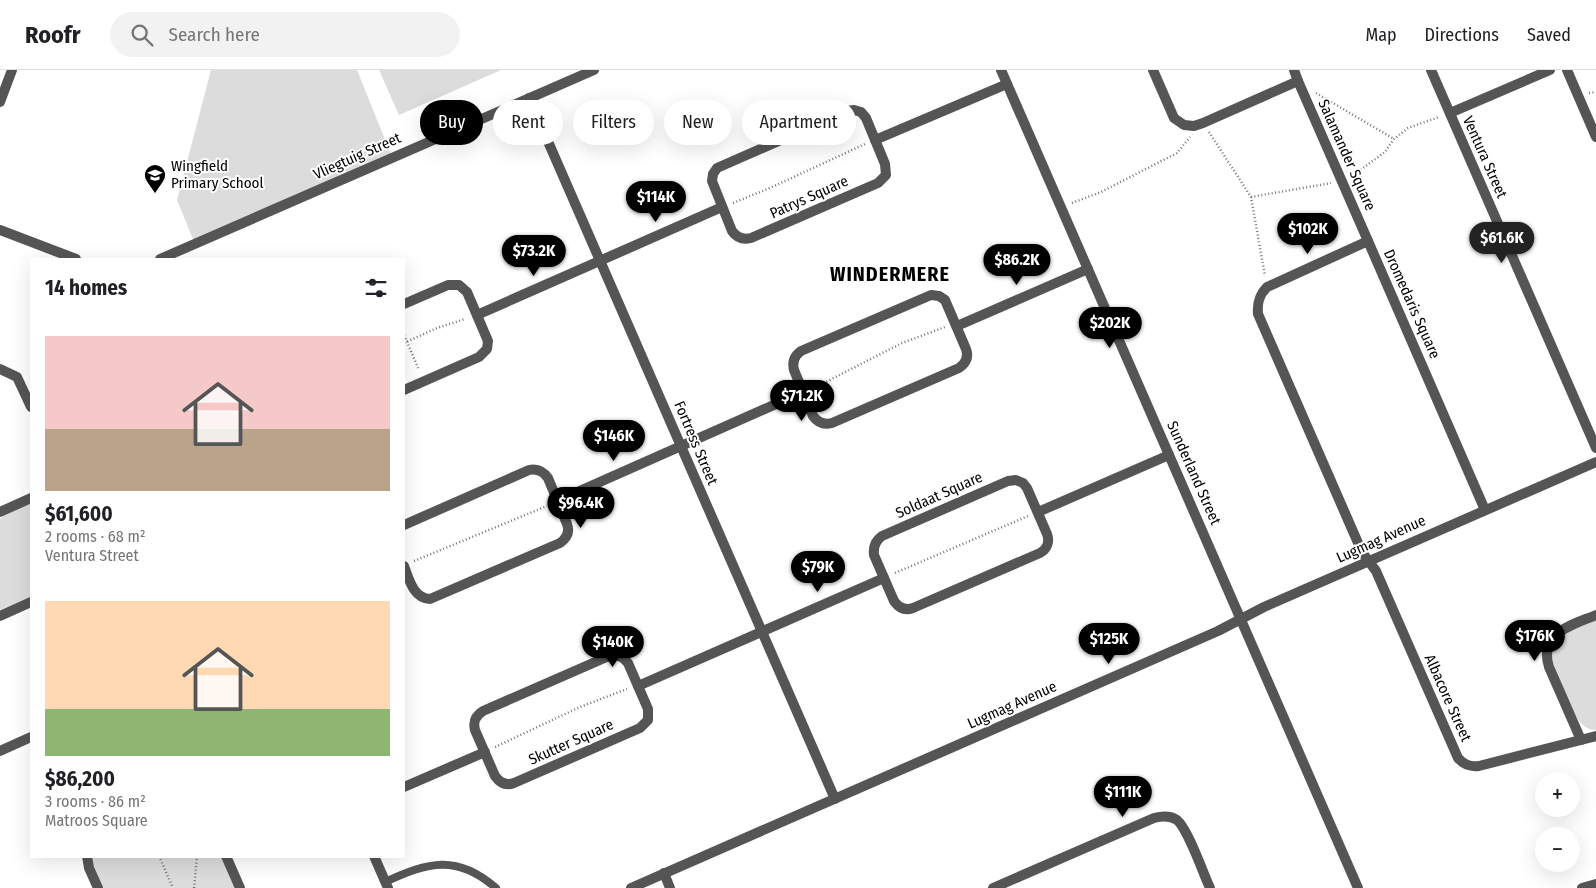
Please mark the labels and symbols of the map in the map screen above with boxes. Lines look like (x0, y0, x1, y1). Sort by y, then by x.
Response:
street label: Salamander Square (1314, 97, 1380, 213)
street label: Ventura Street (1459, 113, 1511, 201)
street label: Vliegtuig Street (310, 129, 404, 183)
place label: Wingfield Primary School (171, 157, 263, 192)
school or university icon: Wingfield Primary School (143, 163, 167, 194)
street label: Patrys Square (767, 172, 851, 222)
pin: $114K (621, 180, 691, 223)
pin: $102K (1273, 212, 1343, 255)
pin: $61.6K (1461, 222, 1543, 264)
pin: $73.2K (493, 234, 575, 277)
pin: $86.2K (976, 244, 1058, 286)
street label: Dromedaris Square (1380, 247, 1444, 361)
district label: WINDERMERE (830, 262, 950, 286)
pin: $202K (1075, 306, 1145, 349)
pin: $71.2K (761, 380, 843, 422)
street label: Fortress Street (670, 398, 722, 488)
street label: Sunderland Street (1163, 418, 1225, 528)
pin: $146K (579, 420, 649, 462)
street label: Soldaat Square (893, 468, 985, 522)
pin: $96.4K (540, 486, 622, 529)
street label: Lugmag Avenue (1334, 511, 1428, 567)
pin: $79K (788, 550, 848, 593)
pin: $176K (1500, 620, 1570, 662)
pin: $125K (1074, 622, 1144, 665)
pin: $140K (578, 626, 648, 668)
street label: Albacore Street (1421, 652, 1475, 745)
street label: Lugmag Avenue (965, 677, 1059, 733)
street label: Skutter Square (526, 715, 616, 769)
pin: $111K (1088, 776, 1158, 818)

